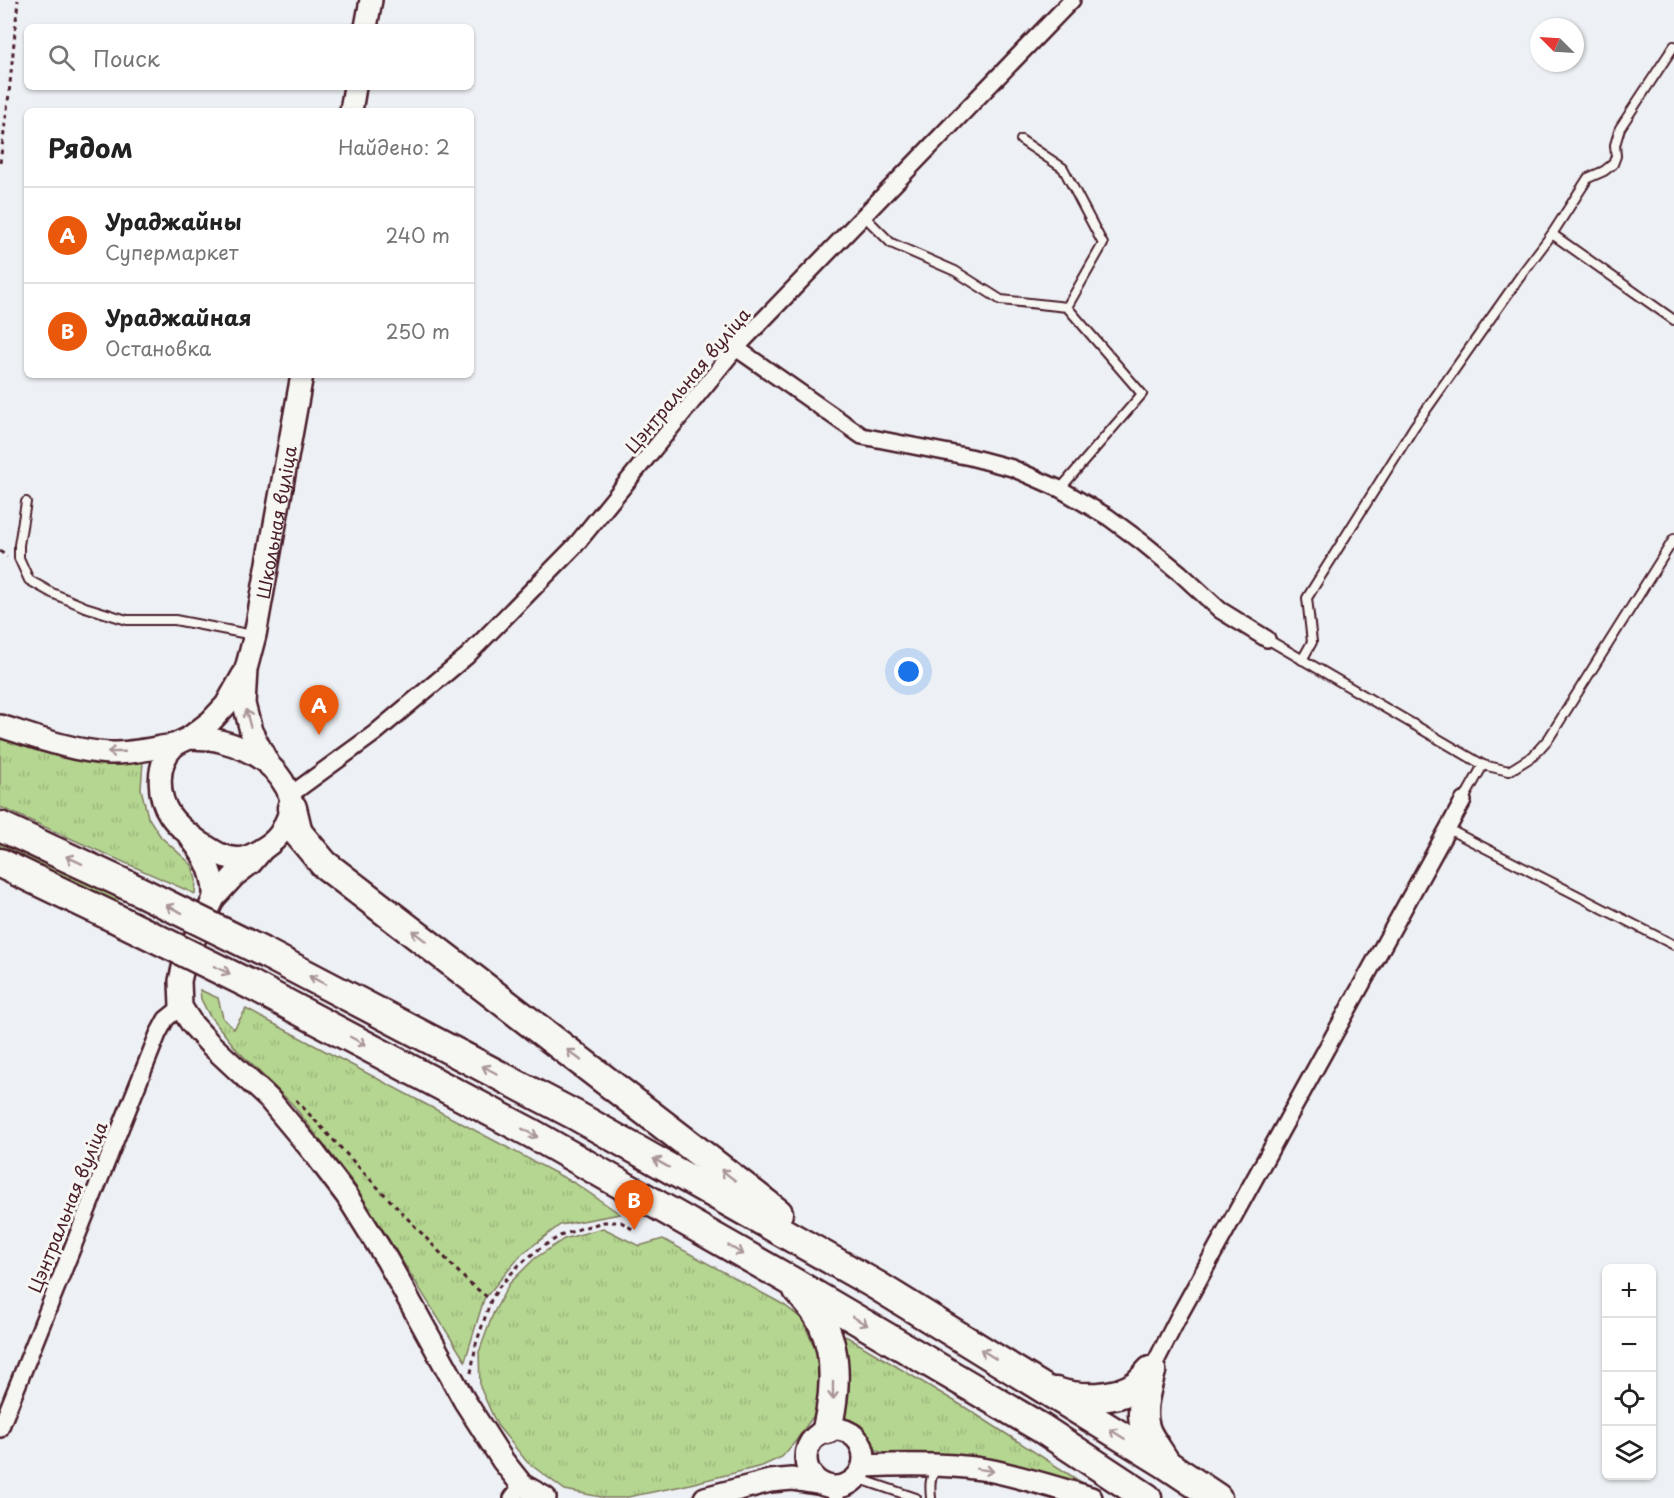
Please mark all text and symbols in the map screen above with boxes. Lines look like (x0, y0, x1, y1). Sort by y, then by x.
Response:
north arrow (1530, 18, 1584, 72)
search box (24, 24, 474, 90)
icon: search (45, 41, 78, 74)
text: Поиск (93, 41, 160, 74)
text: Рядом (48, 128, 133, 167)
text: Найдено: 2 (338, 132, 450, 162)
text: Ураджайны (105, 204, 242, 237)
text: A (60, 220, 75, 250)
text: 240 m (385, 220, 450, 250)
text: Супермаркет (105, 237, 238, 267)
text: Ураджайная (105, 300, 251, 333)
street label: Цэнтральная вуліца (618, 301, 756, 459)
text: B (61, 316, 74, 346)
text: 250 m (386, 316, 450, 346)
text: Остановка (105, 333, 211, 363)
street label: Школьная вуліца (248, 443, 302, 601)
your location (894, 657, 923, 686)
pin: A (300, 686, 338, 735)
one-way arrow (242, 709, 253, 728)
one-way arrow (106, 747, 126, 758)
one-way arrow (65, 854, 83, 866)
one-way arrow (166, 902, 184, 914)
one-way arrow (412, 930, 428, 943)
one-way arrow (212, 965, 230, 977)
one-way arrow (308, 974, 326, 985)
one-way arrow (349, 1036, 367, 1048)
one-way arrow (566, 1049, 582, 1062)
one-way arrow (481, 1064, 499, 1075)
street label: Цэнтральная вуліца (20, 1117, 114, 1297)
one-way arrow (521, 1127, 538, 1139)
one-way arrow (653, 1157, 670, 1169)
one-way arrow (721, 1168, 737, 1181)
pin: B (614, 1180, 654, 1230)
one-way arrow (727, 1245, 745, 1256)
map controls (1602, 1264, 1656, 1480)
button: + (1602, 1264, 1656, 1318)
one-way arrow (851, 1316, 868, 1328)
button: − (1602, 1318, 1656, 1372)
one-way arrow (980, 1348, 997, 1361)
button: locate (1602, 1372, 1656, 1426)
one-way arrow (827, 1380, 839, 1400)
button: layers (1602, 1426, 1656, 1480)
one-way arrow (1109, 1427, 1126, 1439)
one-way arrow (974, 1465, 994, 1476)

